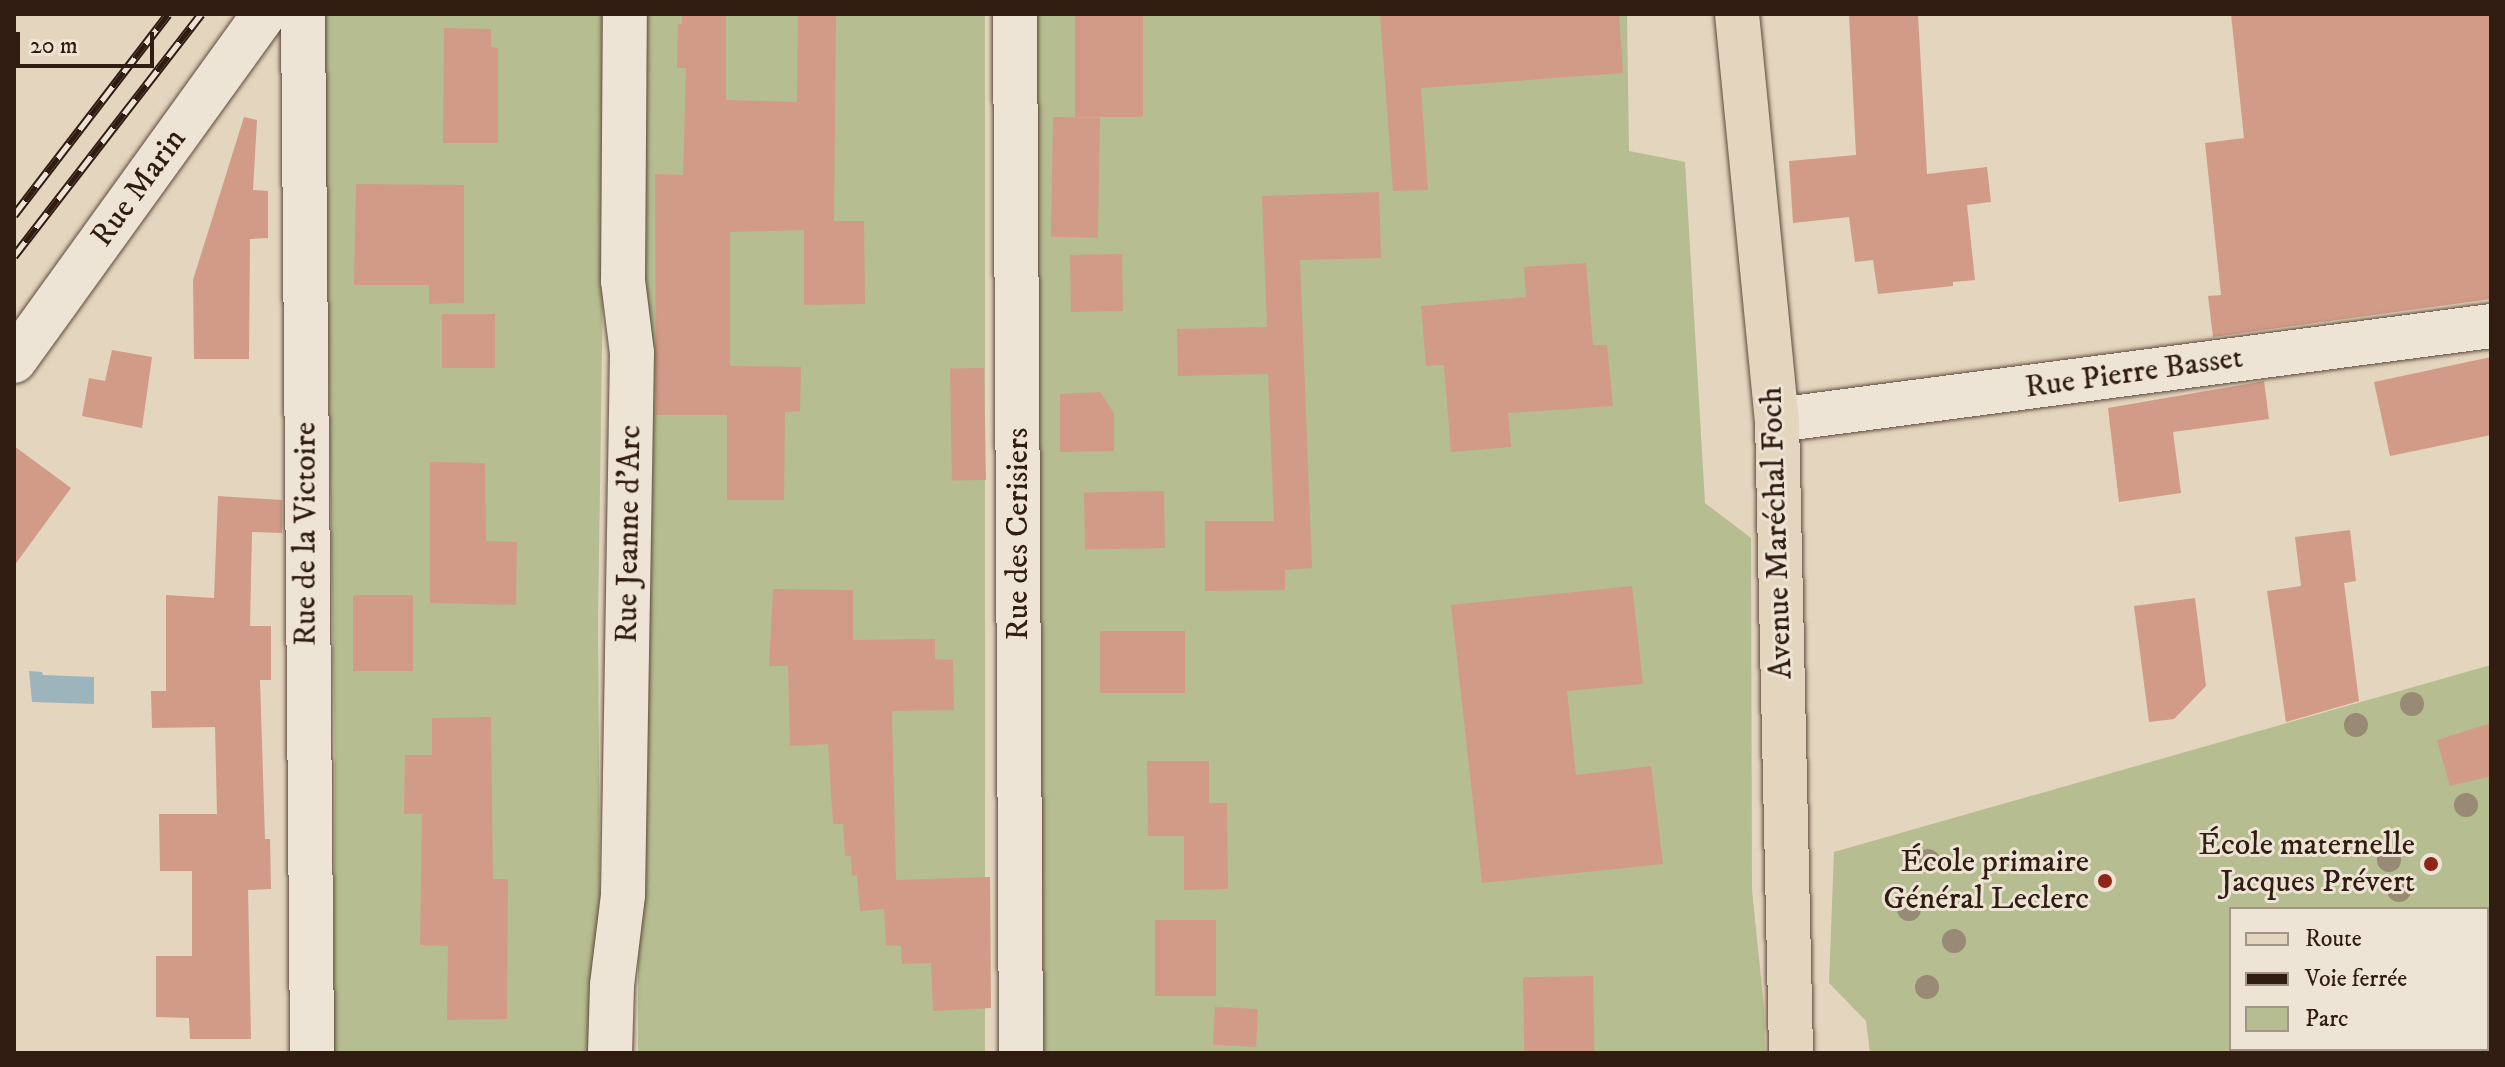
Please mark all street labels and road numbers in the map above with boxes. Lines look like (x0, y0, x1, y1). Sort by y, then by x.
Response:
street label: Rue Marin (83, 121, 195, 255)
street label: Rue Pierre Basset (2023, 339, 2245, 407)
street label: Avenue Maréchal Foch (1753, 386, 1801, 680)
street label: Rue de la Victoire (287, 422, 325, 646)
street label: Rue Jeanne d'Arc (608, 425, 650, 643)
street label: Rue des Cerisiers (999, 427, 1037, 641)

